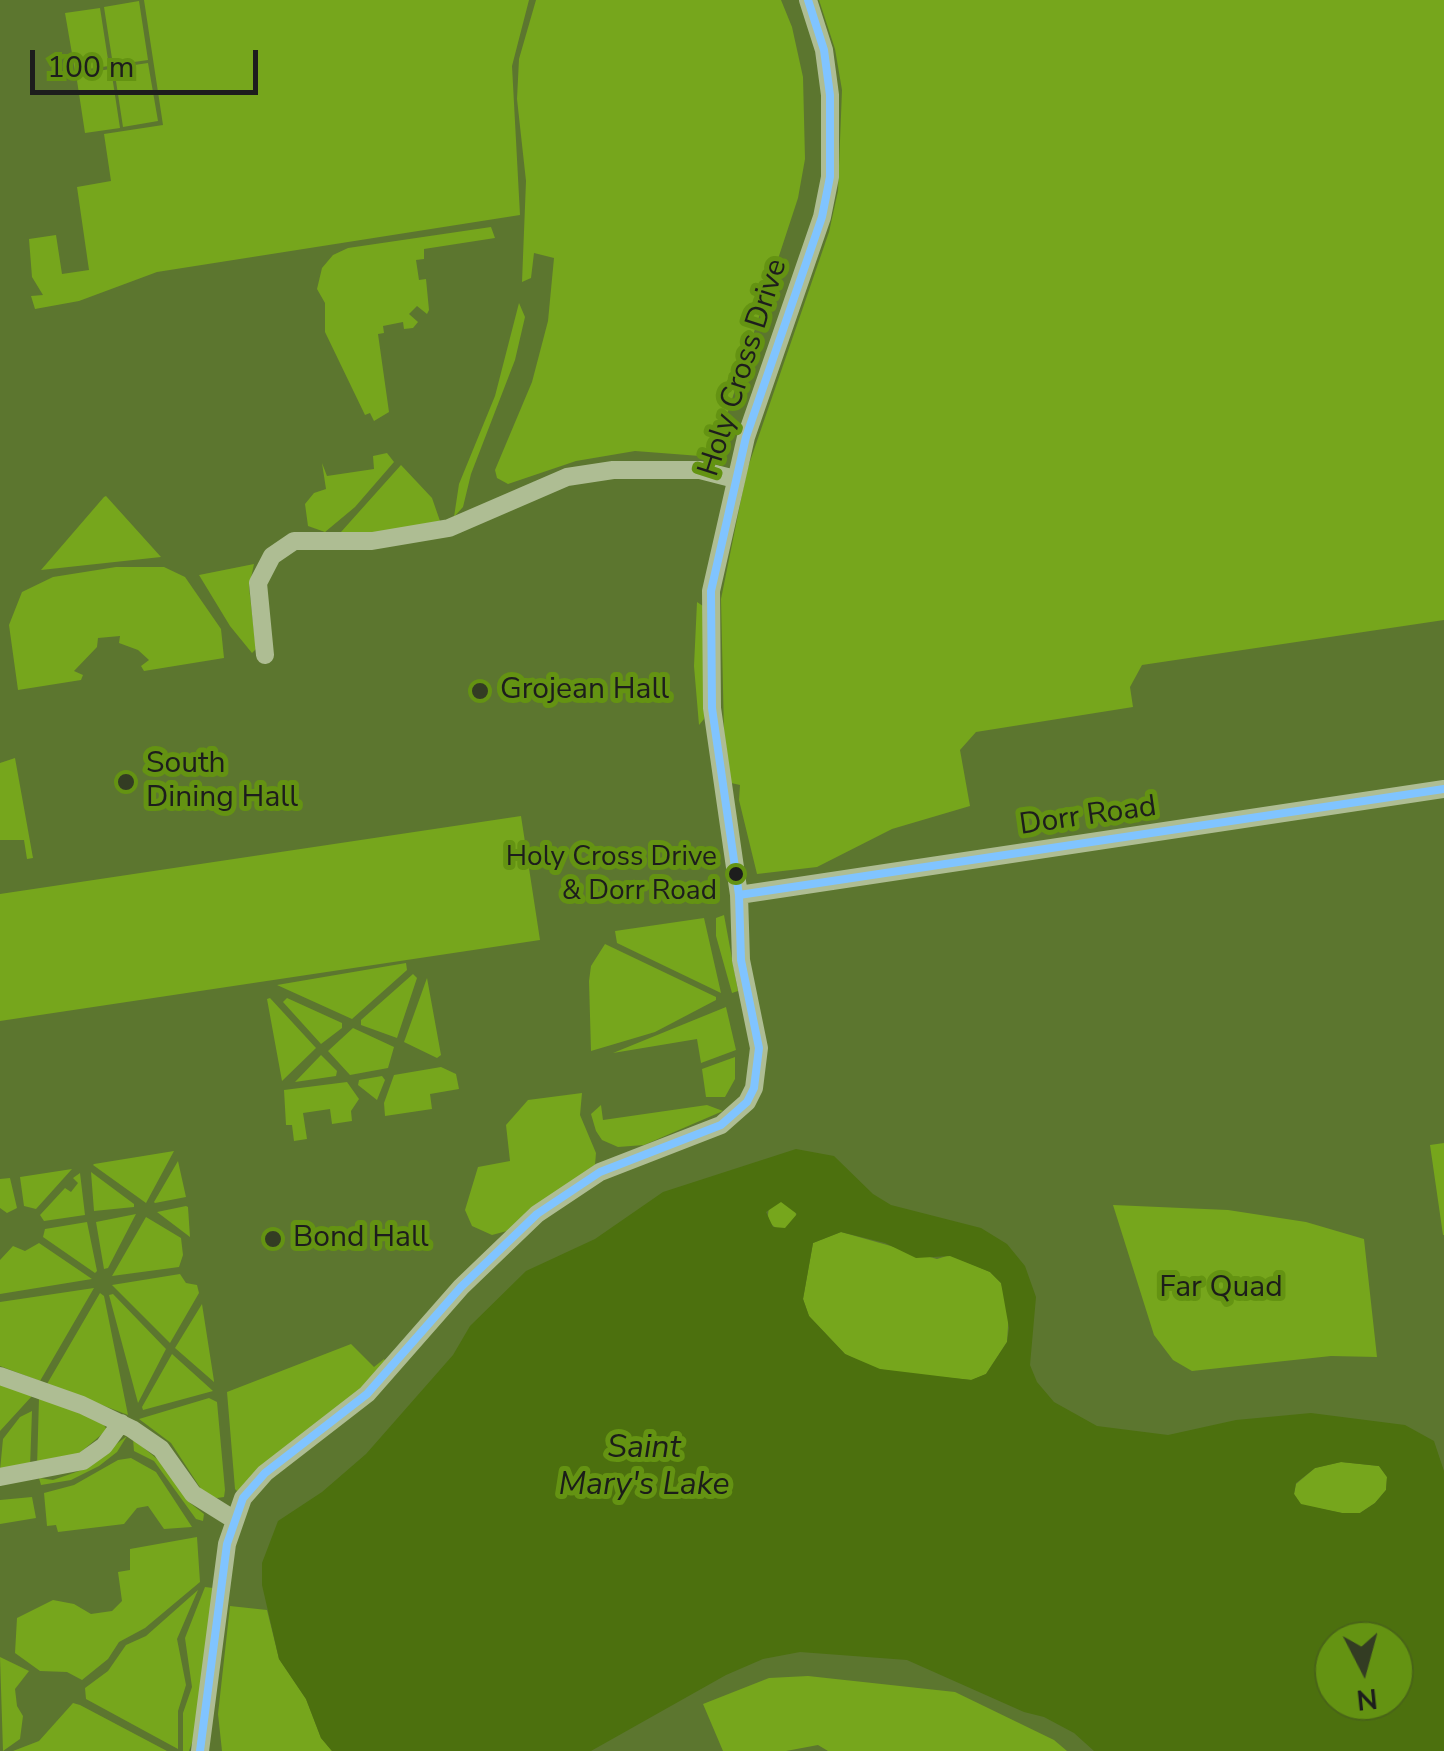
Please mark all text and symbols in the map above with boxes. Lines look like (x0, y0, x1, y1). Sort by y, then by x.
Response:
scale bar (35, 30, 262, 92)
text: 100 m (47, 47, 134, 88)
street label: Holy Cross Drive (692, 255, 796, 481)
place label: Grojean Hall (500, 673, 669, 709)
marker: Grojean Hall (469, 680, 491, 702)
place label: South Dining Hall (146, 747, 298, 818)
marker: South Dining Hall (115, 771, 137, 793)
street label: Dorr Road (1017, 790, 1159, 844)
place label: Holy Cross Drive & Dorr Road (506, 841, 717, 907)
marker: Holy Cross Drive & Dorr Road (726, 864, 746, 884)
place label: Bond Hall (293, 1221, 429, 1257)
marker: Bond Hall (262, 1228, 284, 1250)
park label: Far Quad (1159, 1271, 1283, 1307)
water label: Saint Mary's Lake (559, 1430, 729, 1505)
north arrow (1314, 1621, 1414, 1721)
text: N (1355, 1679, 1379, 1719)

